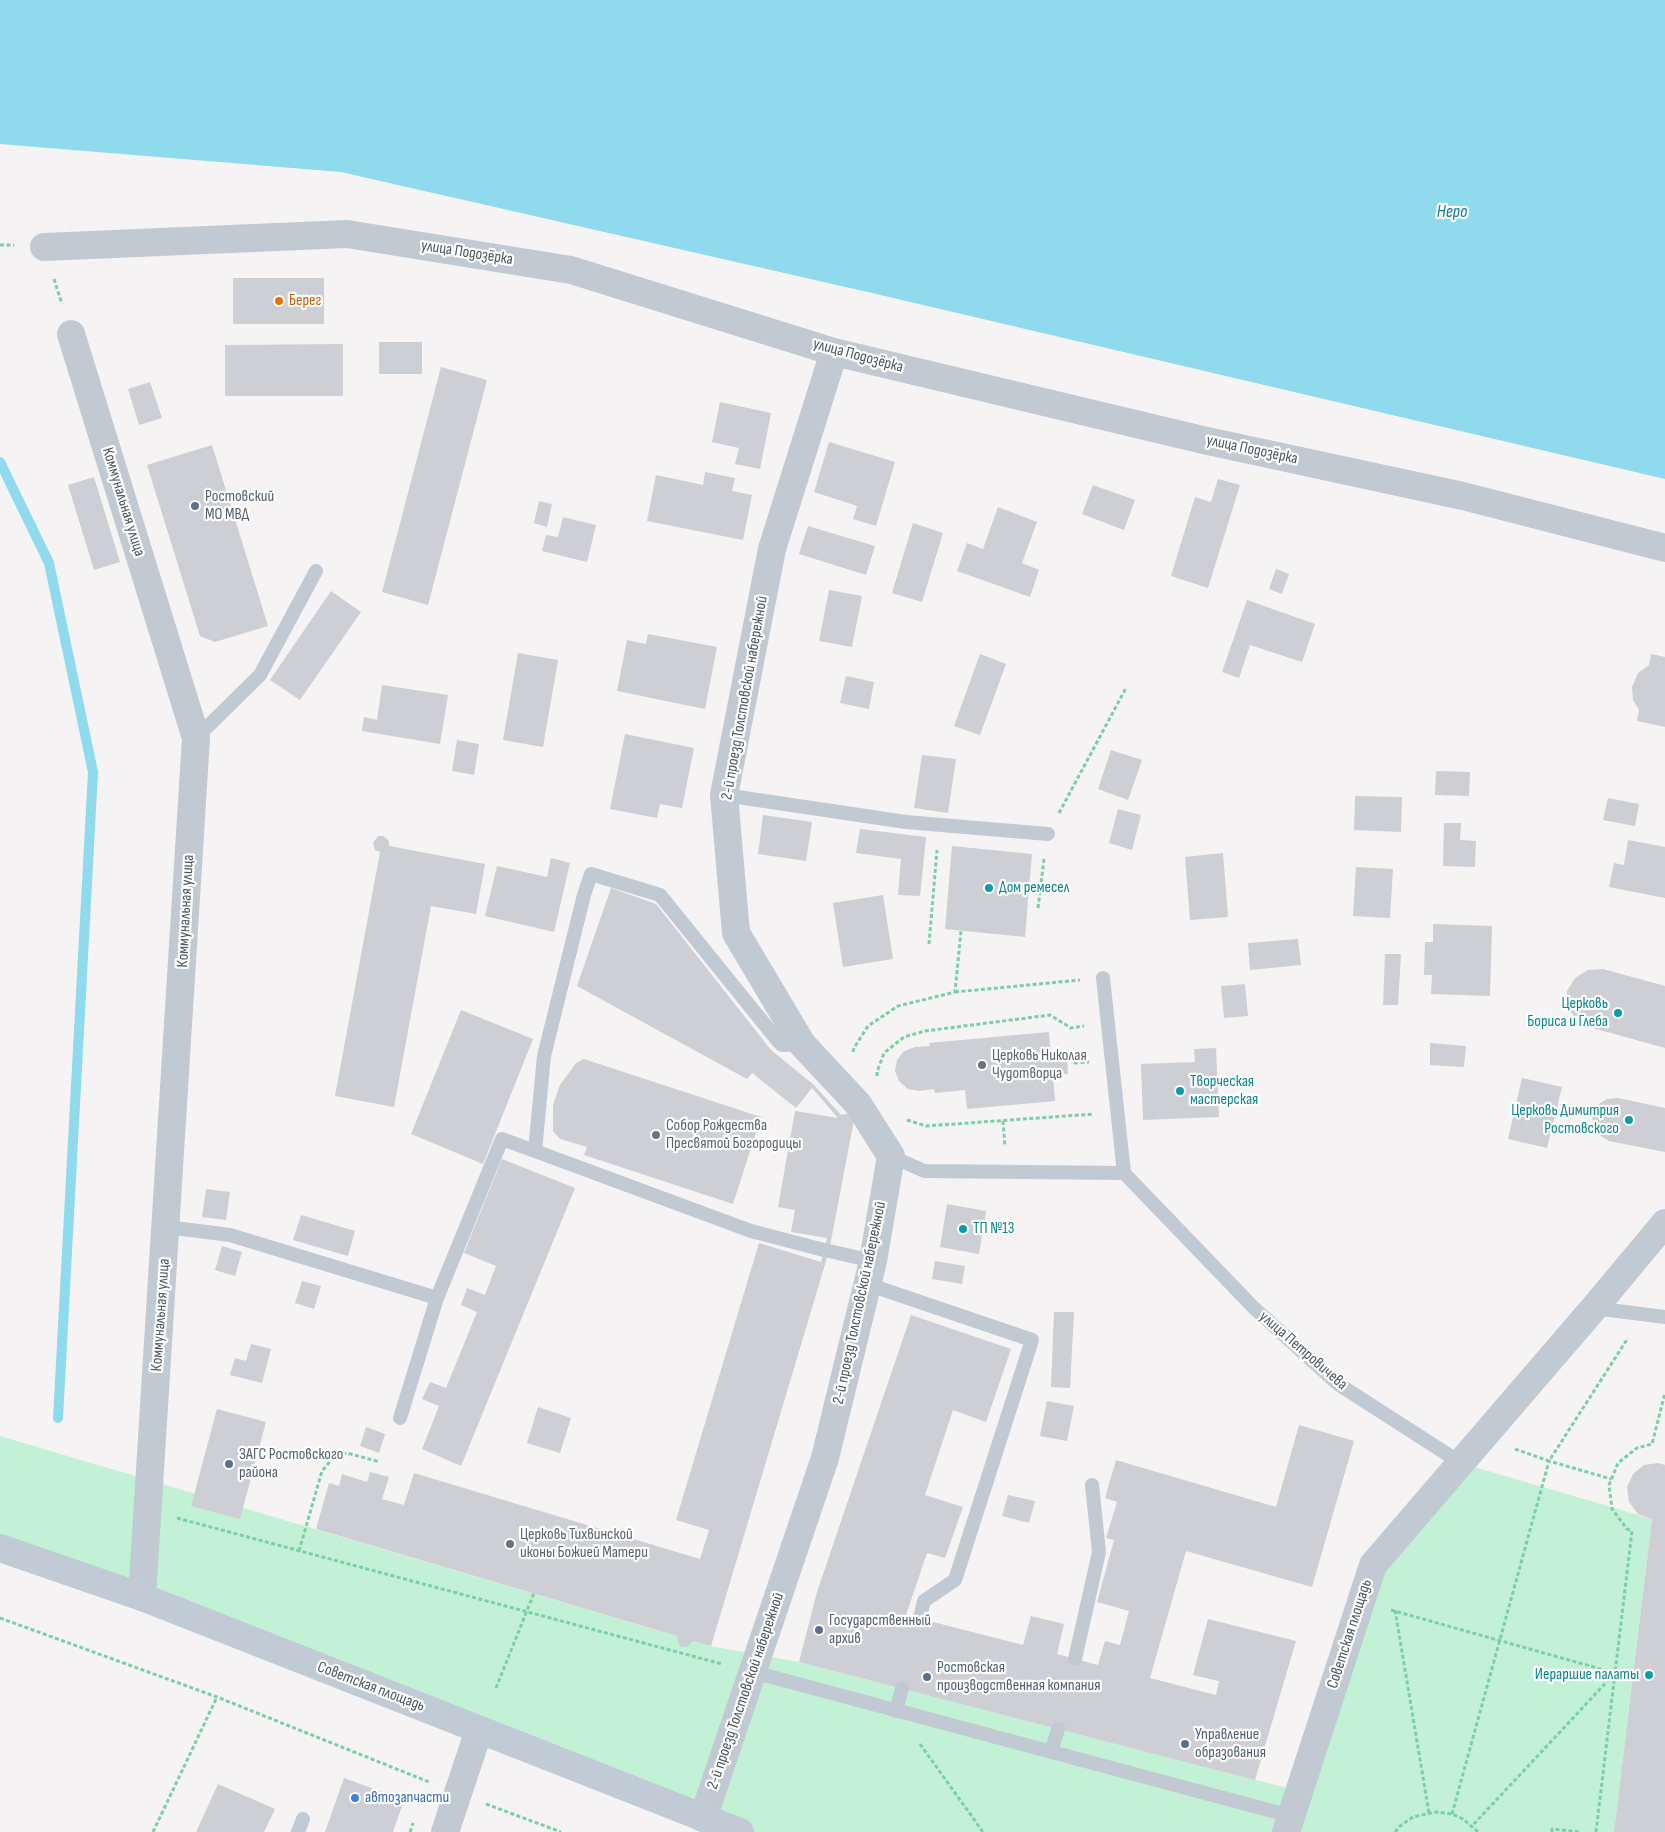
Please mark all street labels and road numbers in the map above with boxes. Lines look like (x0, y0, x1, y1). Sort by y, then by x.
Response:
street label: улица Подозёрка (420, 236, 514, 270)
street label: улица Подозёрка (811, 335, 905, 377)
street label: улица Подозёрка (1205, 431, 1299, 469)
street label: Коммунальная улица (97, 445, 149, 559)
street label: 2-й проезд Толстовской набережной (718, 595, 772, 801)
street label: Коммунальная улица (173, 854, 199, 968)
street label: 2-й проезд Толстовской набережной (829, 1200, 891, 1406)
street label: Коммунальная улица (147, 1258, 175, 1372)
street label: улица Петровичева (1255, 1307, 1351, 1395)
street label: Советская площадь (1323, 1577, 1377, 1691)
street label: 2-й проезд Толстовской набережной (703, 1590, 789, 1792)
street label: Советская площадь (315, 1658, 427, 1716)

